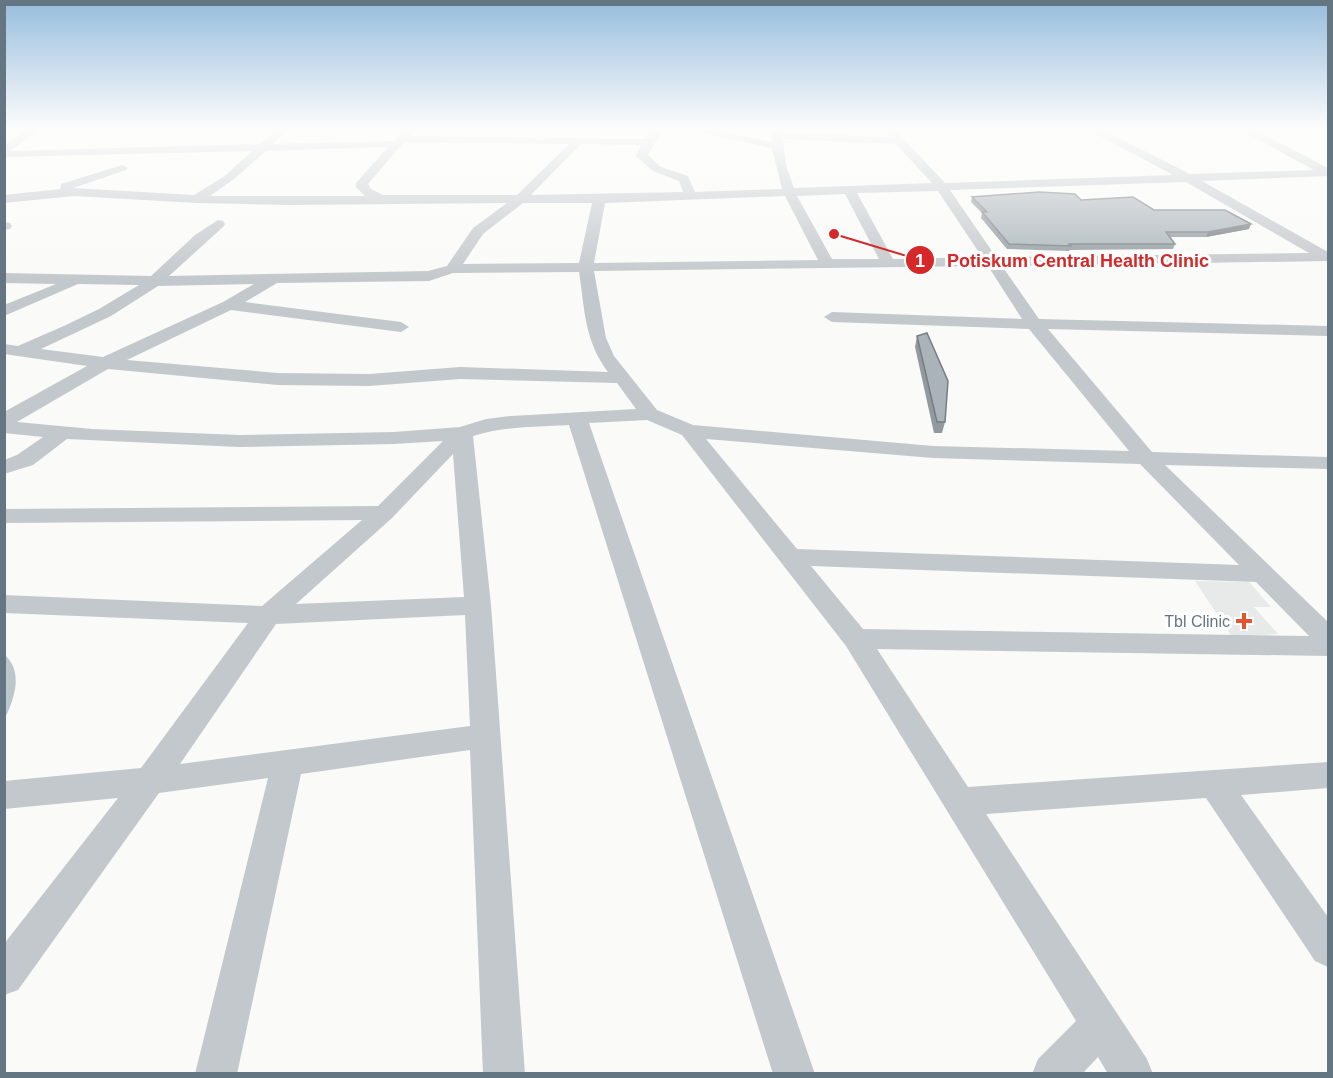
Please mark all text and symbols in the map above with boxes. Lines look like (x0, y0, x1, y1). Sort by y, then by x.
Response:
callout: Potiskum Central Health Clinic (905, 242, 1221, 278)
text: 1 (915, 251, 925, 271)
text: Potiskum Central Health Clinic (947, 251, 1209, 271)
marker: Tbl Clinic (1235, 612, 1253, 630)
place label: Tbl Clinic (1164, 613, 1230, 630)

